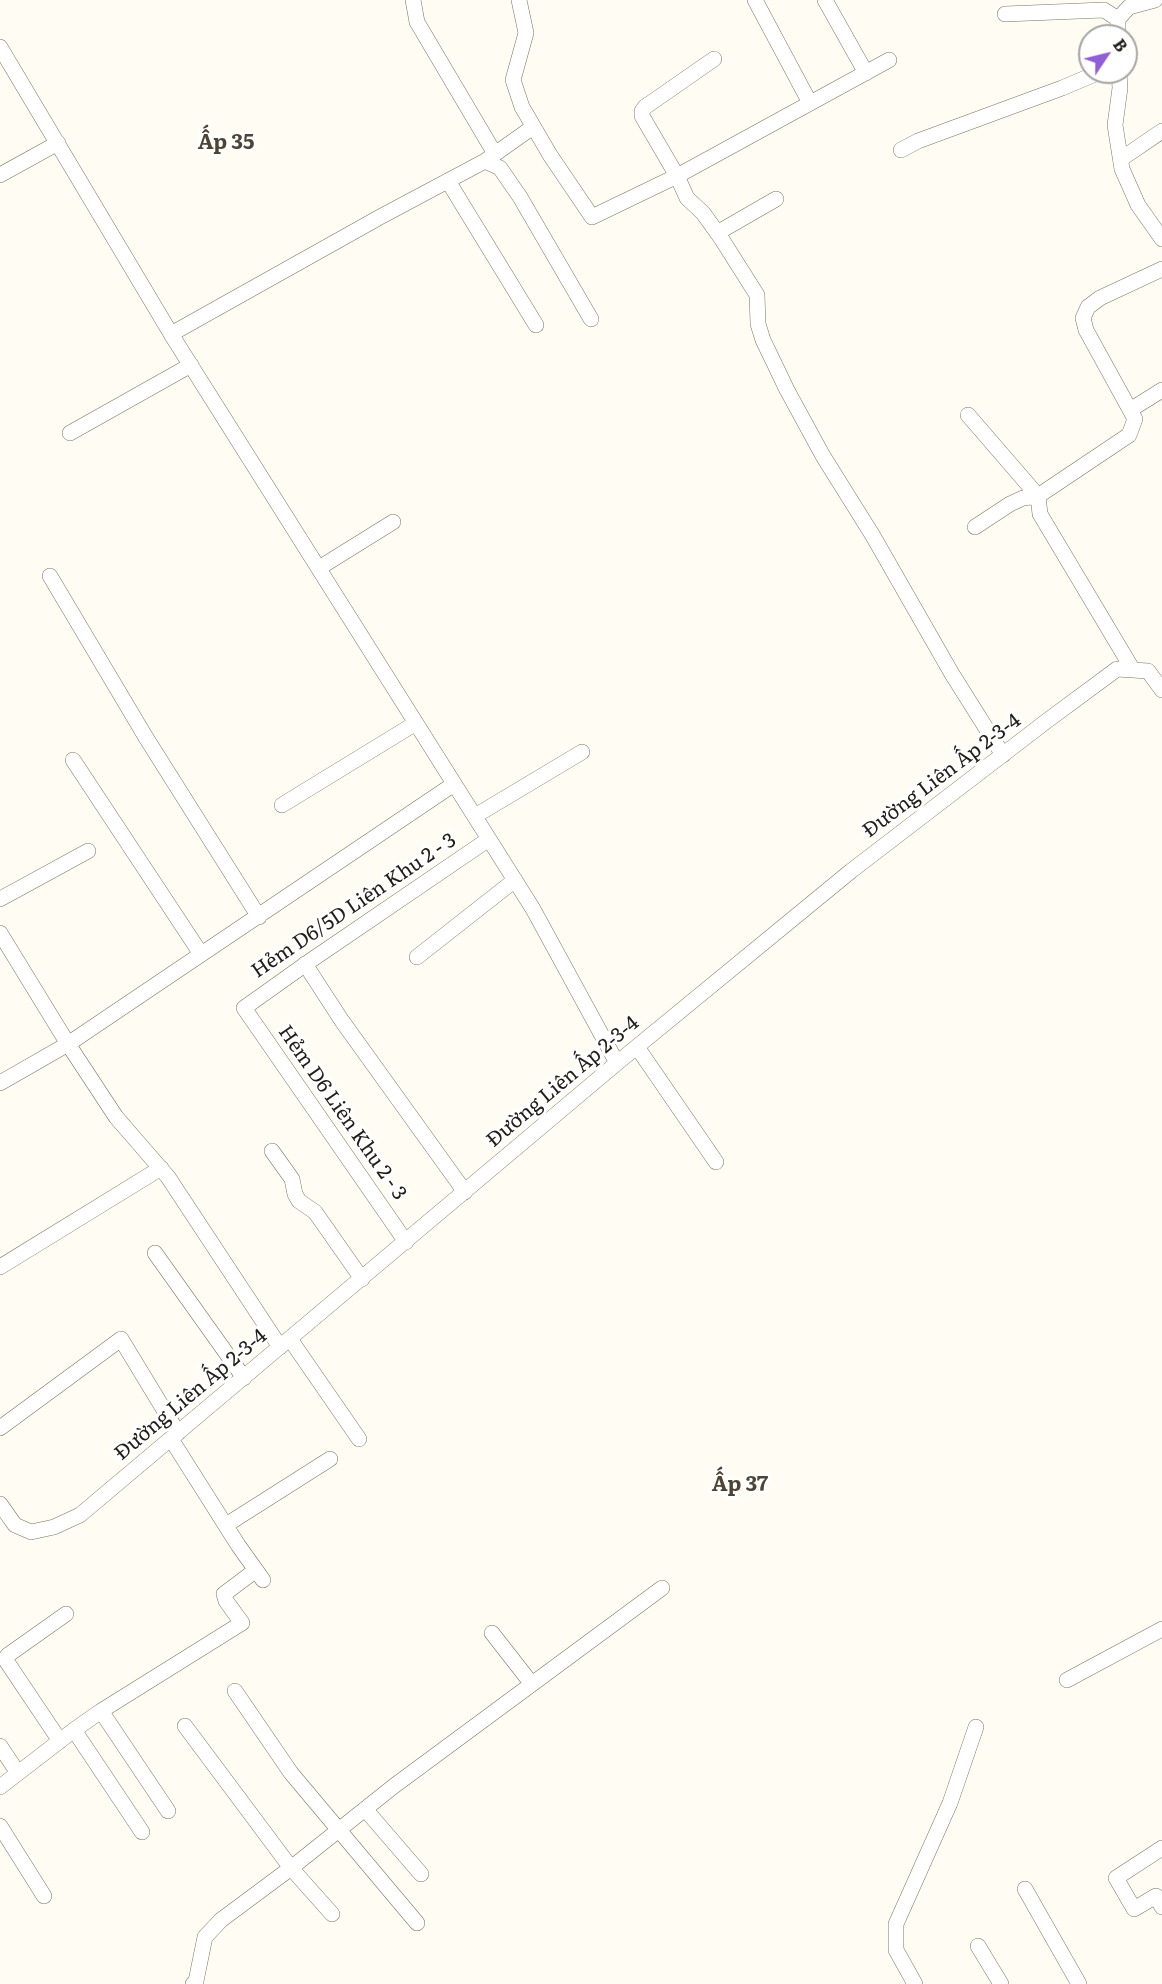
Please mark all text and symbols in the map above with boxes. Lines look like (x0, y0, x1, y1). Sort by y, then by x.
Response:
north arrow (1078, 24, 1138, 84)
text: B (1108, 33, 1134, 56)
district label: Ấp 35 (198, 130, 254, 156)
street label: Đường Liên Ấp 2-3-4 (858, 709, 1026, 843)
street label: Hẻm D6/5D Liên Khu 2 - 3 (247, 829, 461, 983)
street label: Đường Liên Ấp 2-3-4 (482, 1011, 644, 1153)
street label: Hẻm D6 Liên Khu 2 - 3 (273, 1021, 411, 1205)
street label: Đường Liên Ấp 2-3-4 (110, 1324, 272, 1466)
district label: Ấp 37 (712, 1472, 768, 1498)

